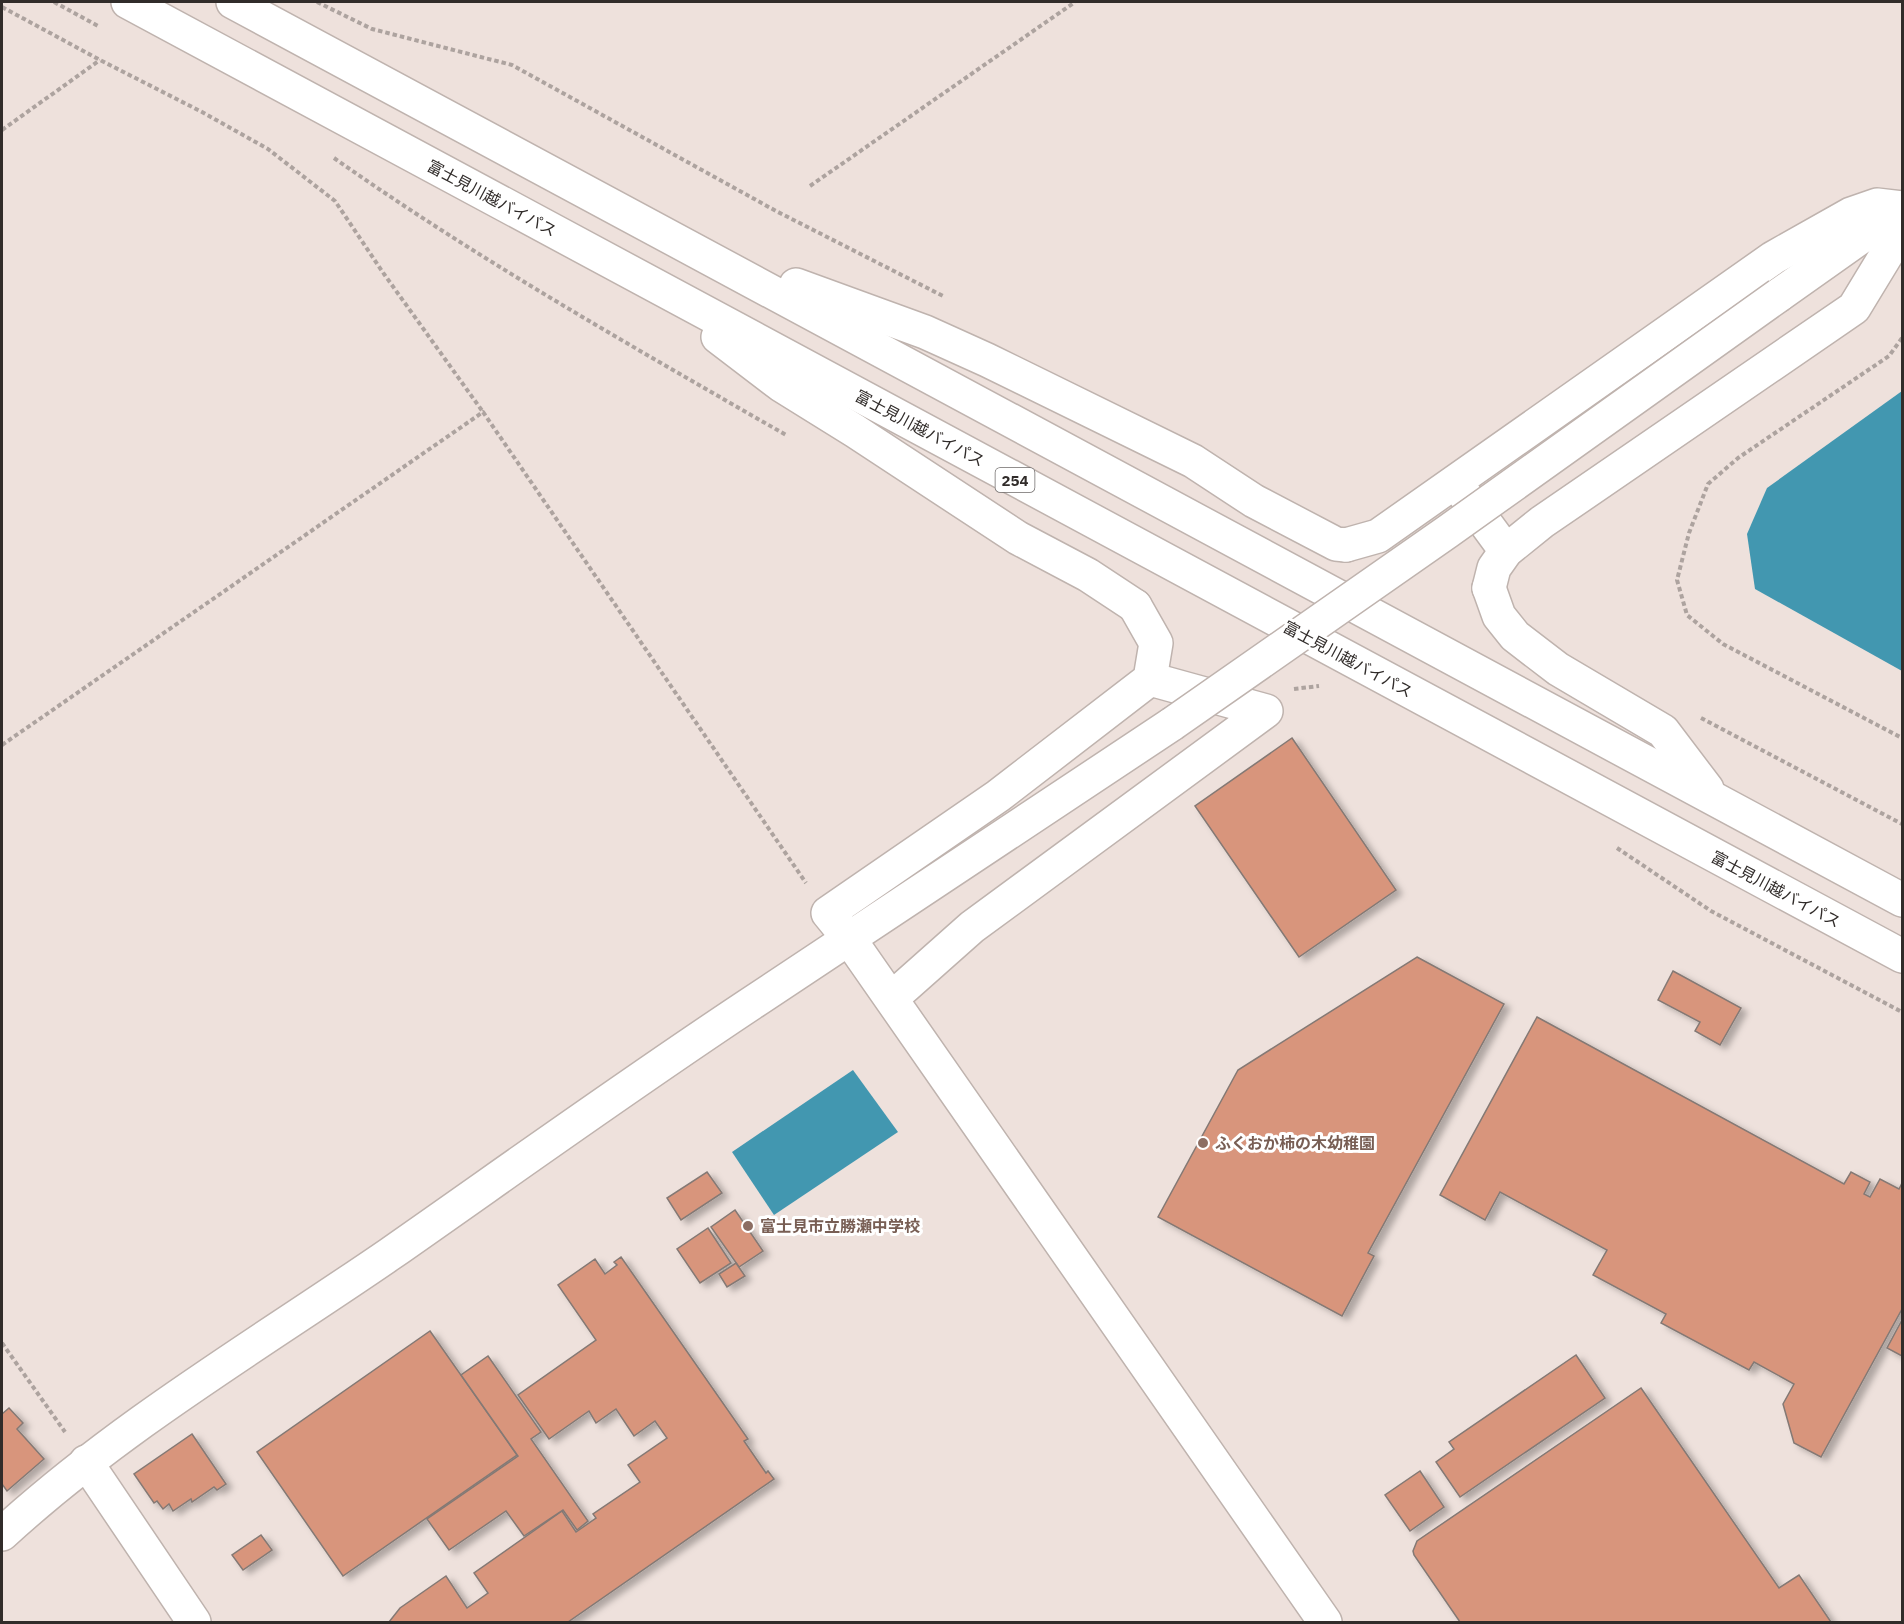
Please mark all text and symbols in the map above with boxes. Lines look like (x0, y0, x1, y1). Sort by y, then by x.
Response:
street label: 富士見川越バイパス (424, 155, 560, 241)
street label: 富士見川越バイパス (852, 385, 988, 471)
road number: 254 (996, 468, 1034, 492)
street label: 富士見川越バイパス (1280, 616, 1416, 702)
street label: 富士見川越バイパス (1708, 846, 1844, 932)
place label: ふくおか柿の木幼稚園 (1215, 1133, 1375, 1153)
marker: ふくおか柿の木幼稚園 (1196, 1136, 1210, 1150)
place label: 富士見市立勝瀬中学校 (760, 1216, 920, 1236)
marker: 富士見市立勝瀬中学校 (741, 1219, 755, 1233)

